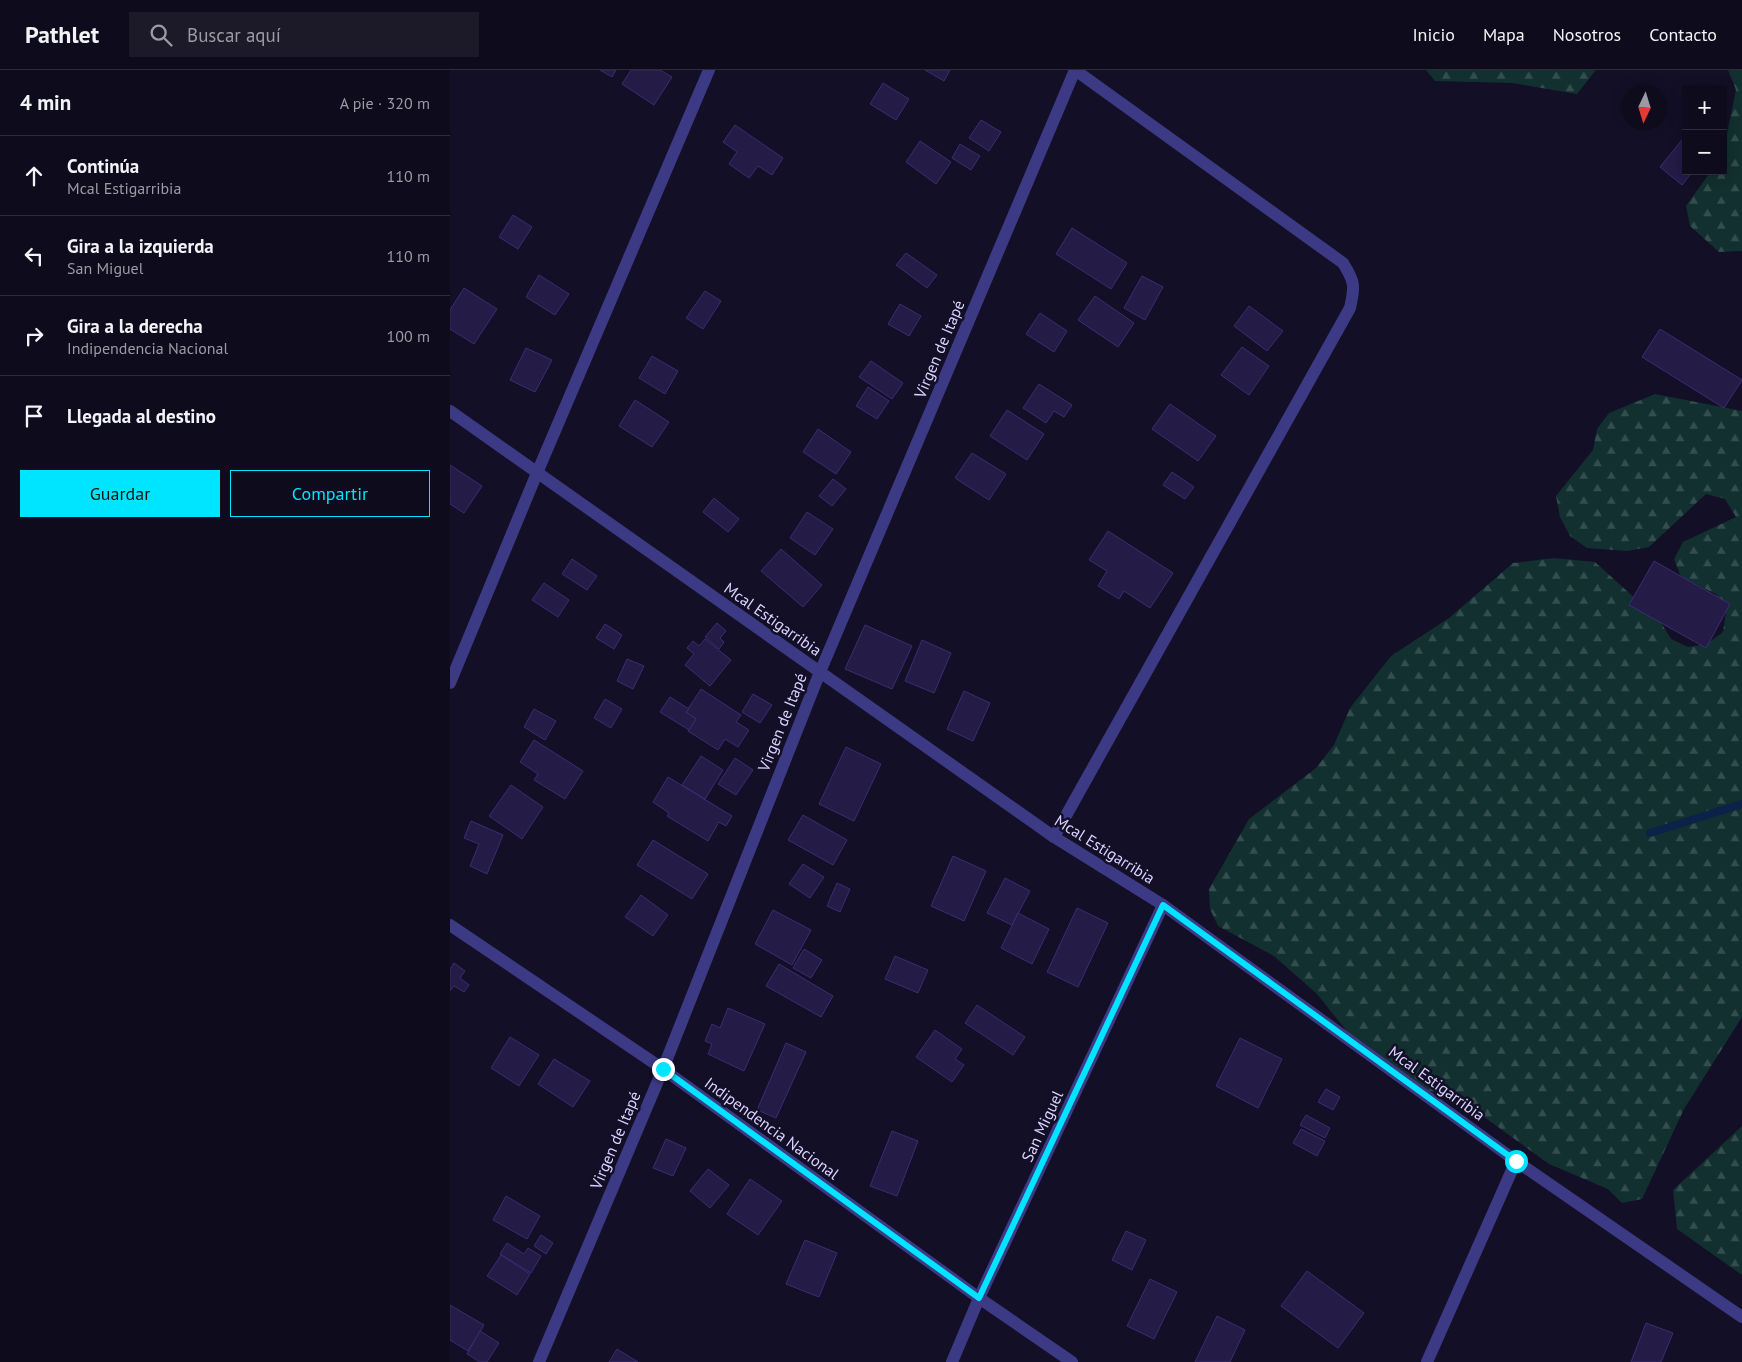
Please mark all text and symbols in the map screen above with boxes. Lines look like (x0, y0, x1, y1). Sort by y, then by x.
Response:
search box (129, 12, 479, 57)
text: Pathlet (25, 19, 99, 50)
icon: search (147, 21, 175, 49)
text: Buscar aquí (187, 23, 281, 47)
text: Inicio (1412, 23, 1455, 46)
text: Mapa (1483, 23, 1525, 46)
text: Nosotros (1553, 23, 1621, 46)
text: Contacto (1649, 23, 1717, 46)
north arrow (1622, 85, 1667, 130)
map controls (1682, 85, 1727, 175)
button: + (1682, 85, 1727, 130)
text: 4 min (20, 89, 71, 116)
text: A pie · 320 m (340, 93, 430, 113)
button: − (1682, 130, 1727, 175)
text: Continúa (67, 154, 139, 178)
icon: ahead (20, 162, 48, 190)
text: 110 m (387, 166, 430, 186)
text: Mcal Estigarribia (67, 178, 181, 198)
text: Gira a la izquierda (67, 234, 214, 258)
icon: left (20, 242, 48, 270)
text: 110 m (387, 246, 430, 266)
text: San Miguel (67, 258, 143, 278)
street label: Virgen de Itapé (909, 297, 969, 402)
text: Gira a la derecha (67, 314, 203, 338)
icon: right (20, 322, 48, 350)
text: 100 m (387, 326, 430, 346)
text: Indipendencia Nacional (67, 338, 228, 358)
icon: arrive (20, 402, 48, 430)
text: Llegada al destino (67, 404, 216, 428)
button: Guardar (20, 470, 220, 517)
button: Compartir (230, 470, 430, 517)
street label: Mcal Estigarribia (720, 578, 826, 660)
street label: Virgen de Itapé (753, 670, 811, 775)
street label: Mcal Estigarribia (1051, 810, 1159, 888)
street label: Mcal Estigarribia (1385, 1041, 1489, 1125)
route end (652, 1058, 675, 1081)
street label: Indipendencia Nacional (701, 1073, 843, 1184)
street label: San Miguel (1017, 1087, 1067, 1165)
street label: Virgen de Itapé (585, 1088, 645, 1193)
route start (1505, 1150, 1528, 1173)

